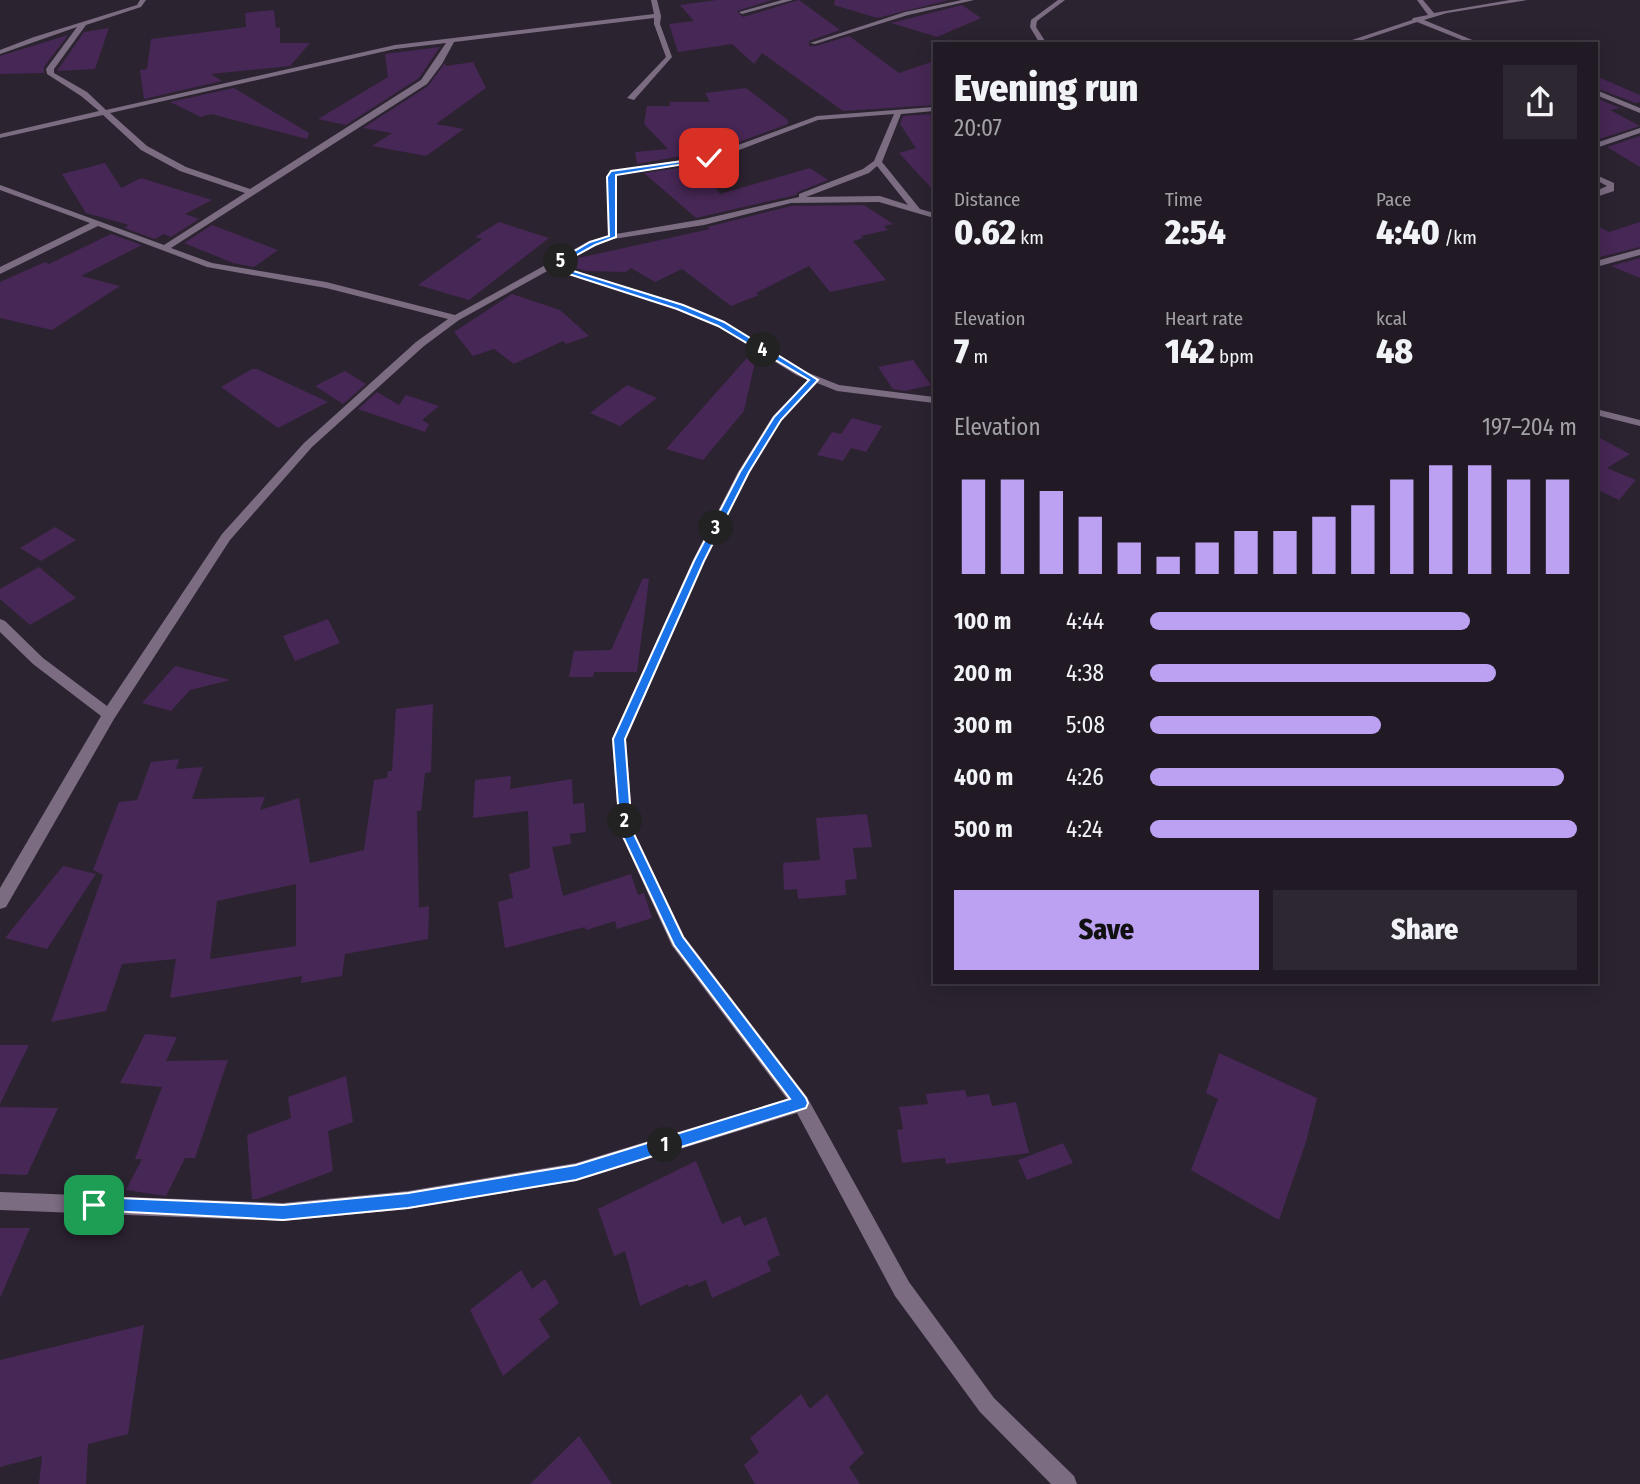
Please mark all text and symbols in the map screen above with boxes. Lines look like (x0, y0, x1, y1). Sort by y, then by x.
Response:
text: Evening run (954, 65, 1138, 111)
button: share (1503, 65, 1577, 139)
text: 20:07 (954, 114, 1002, 142)
pin (679, 128, 739, 188)
icon: check (690, 139, 728, 177)
text: Distance (954, 188, 1021, 211)
text: Time (1165, 188, 1203, 211)
text: Pace (1376, 188, 1411, 211)
text: 0.62 (954, 211, 1016, 253)
text: 2:54 (1165, 211, 1226, 253)
text: 4:40 (1376, 211, 1440, 253)
text: km (1016, 226, 1044, 249)
text: /km (1440, 226, 1477, 249)
pin: 5 (544, 244, 578, 278)
text: 5 (556, 249, 565, 272)
text: Elevation (954, 307, 1026, 330)
text: Heart rate (1165, 307, 1243, 330)
text: kcal (1376, 307, 1407, 330)
text: 7 (954, 330, 969, 372)
text: 142 (1165, 330, 1215, 372)
text: 48 (1376, 330, 1413, 372)
pin: 4 (746, 332, 780, 368)
text: 4 (758, 338, 767, 361)
text: m (969, 345, 988, 368)
text: bpm (1215, 345, 1254, 368)
text: Elevation (954, 413, 1041, 441)
text: 197–204 m (1482, 413, 1577, 441)
pin: 3 (698, 510, 734, 546)
text: 3 (711, 516, 720, 539)
text: 100 m (954, 607, 1011, 635)
text: 4:44 (1066, 607, 1104, 635)
text: 200 m (954, 659, 1012, 687)
text: 4:38 (1066, 659, 1104, 687)
text: 300 m (954, 711, 1012, 739)
text: 5:08 (1066, 711, 1105, 739)
text: 400 m (954, 763, 1013, 791)
text: 4:26 (1066, 763, 1104, 791)
pin: 2 (608, 804, 642, 838)
text: 2 (620, 809, 629, 832)
text: 500 m (954, 815, 1013, 843)
text: 4:24 (1066, 815, 1103, 843)
button: Save (954, 890, 1259, 970)
button: Share (1273, 890, 1577, 970)
pin: 1 (648, 1128, 682, 1162)
text: 1 (660, 1133, 669, 1156)
pin (64, 1175, 124, 1235)
icon: arrive (75, 1186, 113, 1224)

